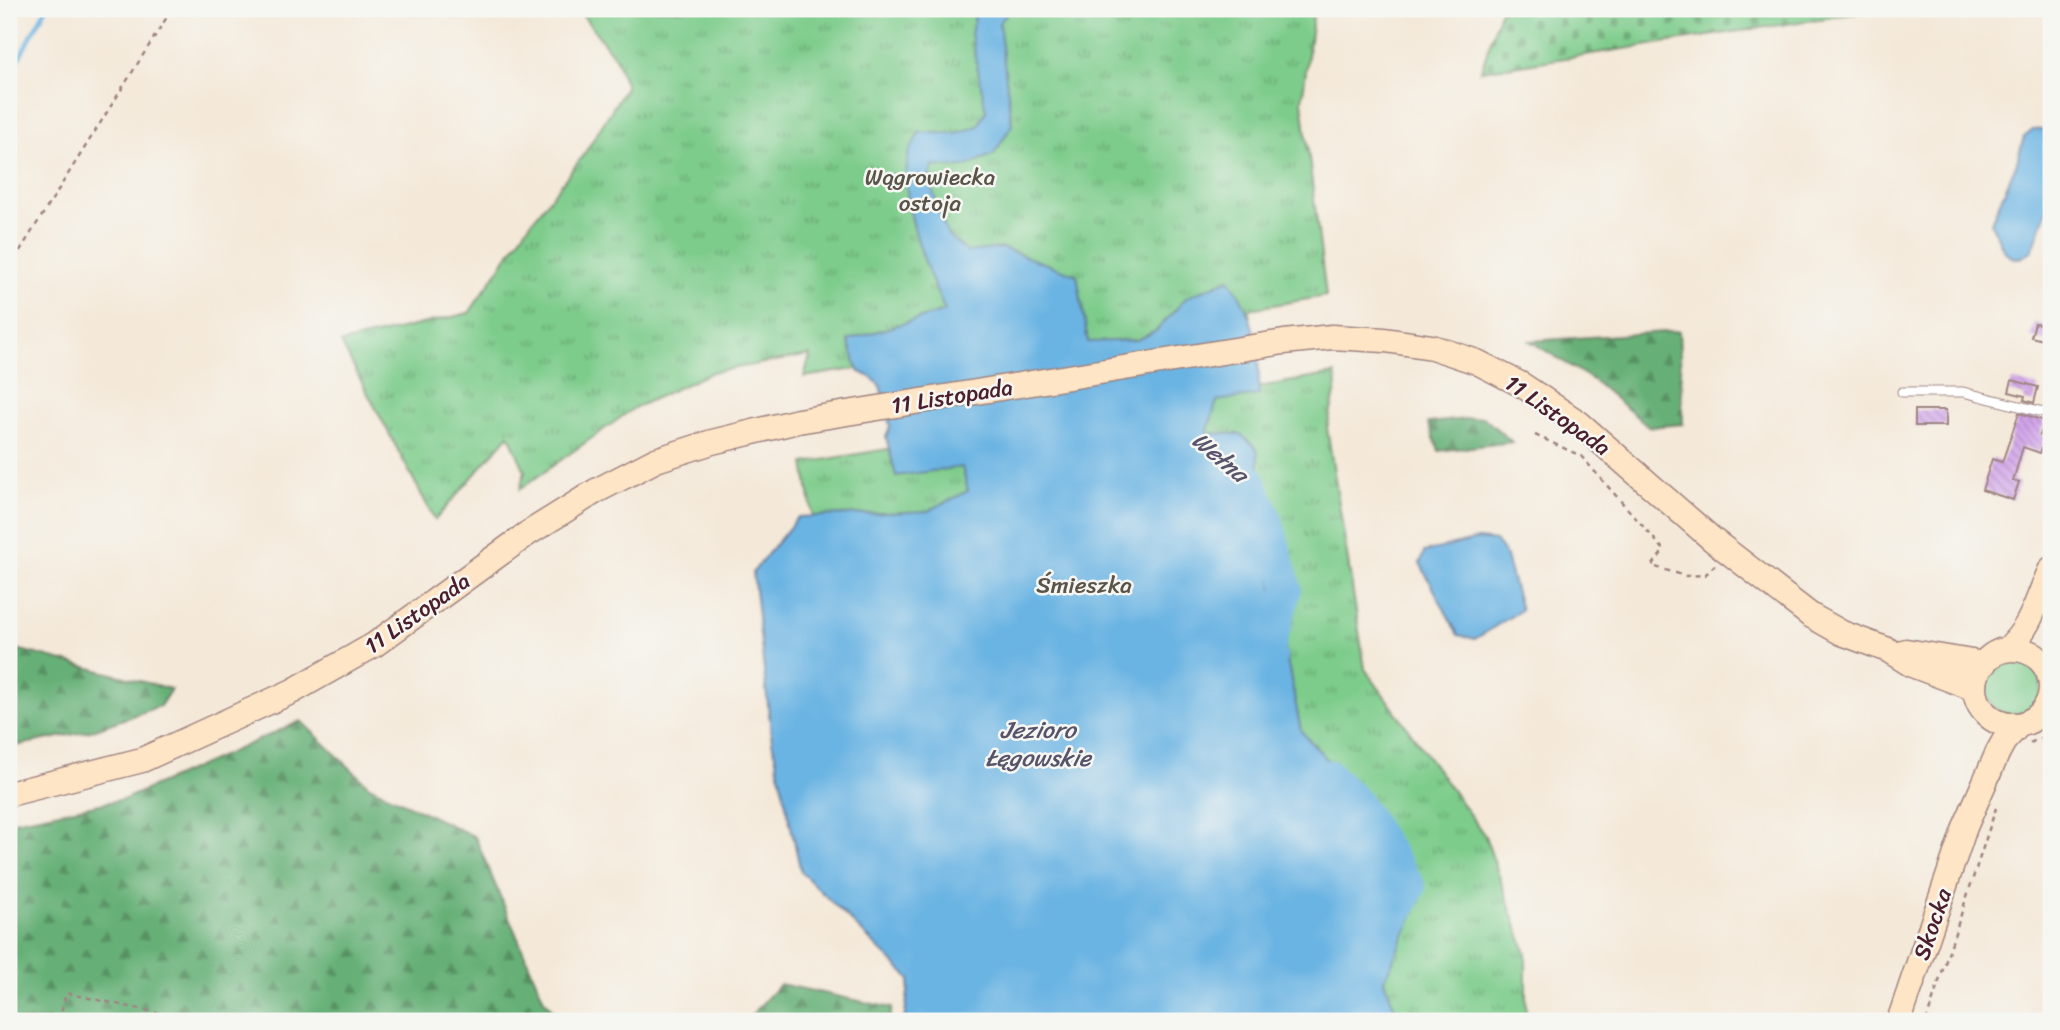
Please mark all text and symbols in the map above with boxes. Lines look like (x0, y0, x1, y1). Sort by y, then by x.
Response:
park label: Wągrowiecka ostoja (865, 157, 995, 224)
street label: 11 Listopada (1496, 364, 1620, 467)
street label: 11 Listopada (888, 367, 1016, 426)
water label: Wełna (1182, 420, 1260, 495)
street label: 11 Listopada (355, 562, 479, 665)
park label: Śmieszka (1036, 565, 1132, 606)
water label: Jezioro Łęgowskie (985, 709, 1093, 779)
street label: Skocka (1901, 882, 1964, 966)

